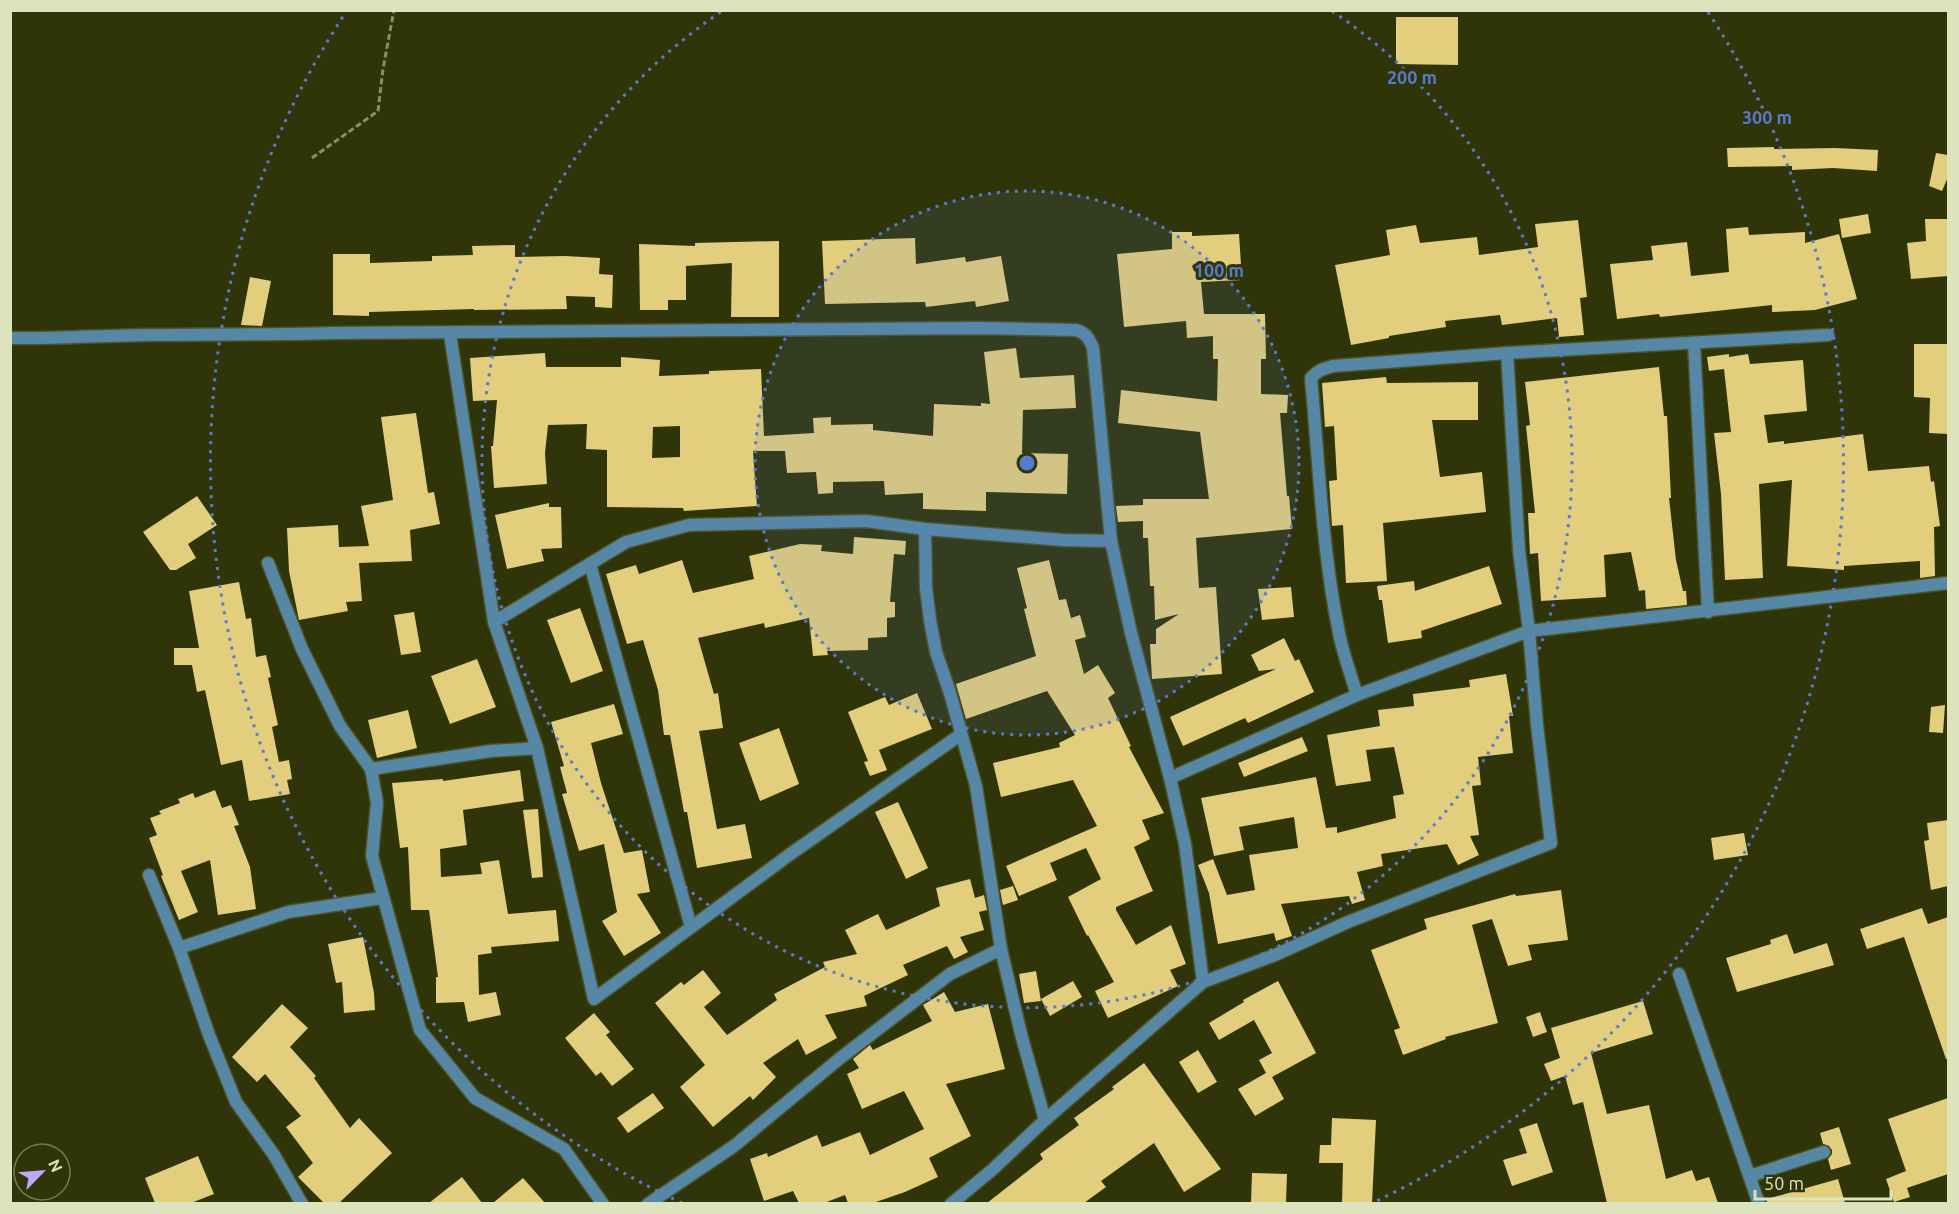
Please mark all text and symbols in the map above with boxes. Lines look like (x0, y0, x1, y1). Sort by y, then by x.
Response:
text: 200 m (1387, 67, 1437, 87)
text: 300 m (1742, 107, 1792, 127)
text: 100 m (1194, 260, 1244, 280)
centre of rings (1017, 453, 1037, 473)
north arrow (12, 1142, 72, 1202)
text: N (45, 1156, 66, 1175)
scale bar (1755, 1163, 1892, 1201)
text: 50 m (1764, 1173, 1804, 1193)

